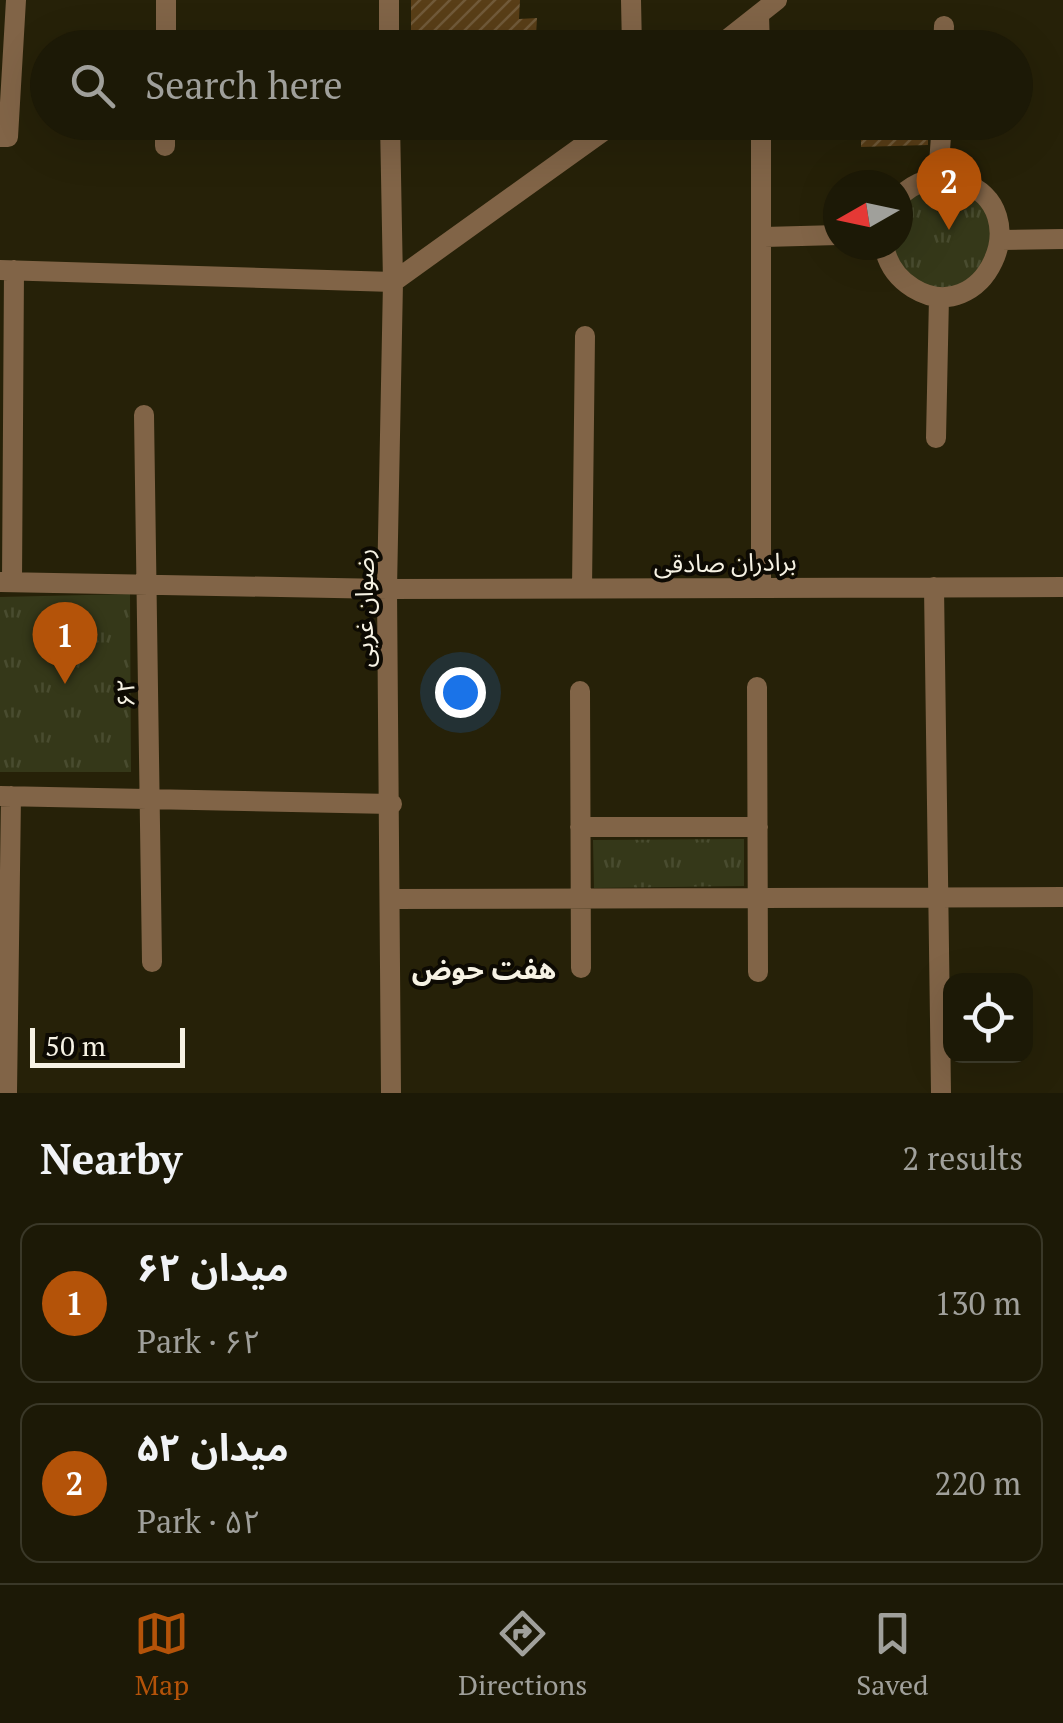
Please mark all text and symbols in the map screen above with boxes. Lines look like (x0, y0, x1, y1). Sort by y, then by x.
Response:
search box (30, 30, 1033, 140)
icon: search (65, 58, 120, 113)
text: Search here (145, 60, 343, 110)
pin: 2 (916, 148, 982, 230)
north arrow (823, 170, 913, 260)
street label: برادران صادقی (653, 544, 797, 580)
street label: رضوان غربی (347, 549, 380, 667)
pin: 1 (32, 602, 98, 684)
your location (435, 667, 486, 718)
street label: ۶۲ (108, 678, 142, 708)
district label: هفت حوض (412, 950, 556, 987)
map controls (943, 973, 1033, 1063)
button: locate (943, 973, 1033, 1063)
scale bar (30, 1023, 185, 1068)
text: 50 m (45, 1027, 106, 1064)
text: Nearby (40, 1130, 182, 1186)
text: 2 results (902, 1137, 1023, 1179)
text: میدان ۶۲ (137, 1242, 289, 1292)
text: 1 (65, 1282, 84, 1324)
text: 130 m (934, 1282, 1021, 1324)
text: Park · ۶۲ (137, 1320, 261, 1362)
text: میدان ۵۲ (137, 1422, 289, 1472)
text: 2 (65, 1462, 84, 1504)
text: 220 m (934, 1462, 1021, 1504)
text: Park · ۵۲ (137, 1500, 261, 1542)
tab: Map (134, 1606, 189, 1703)
tab: Directions (458, 1606, 587, 1703)
tab: Saved (856, 1606, 929, 1703)

